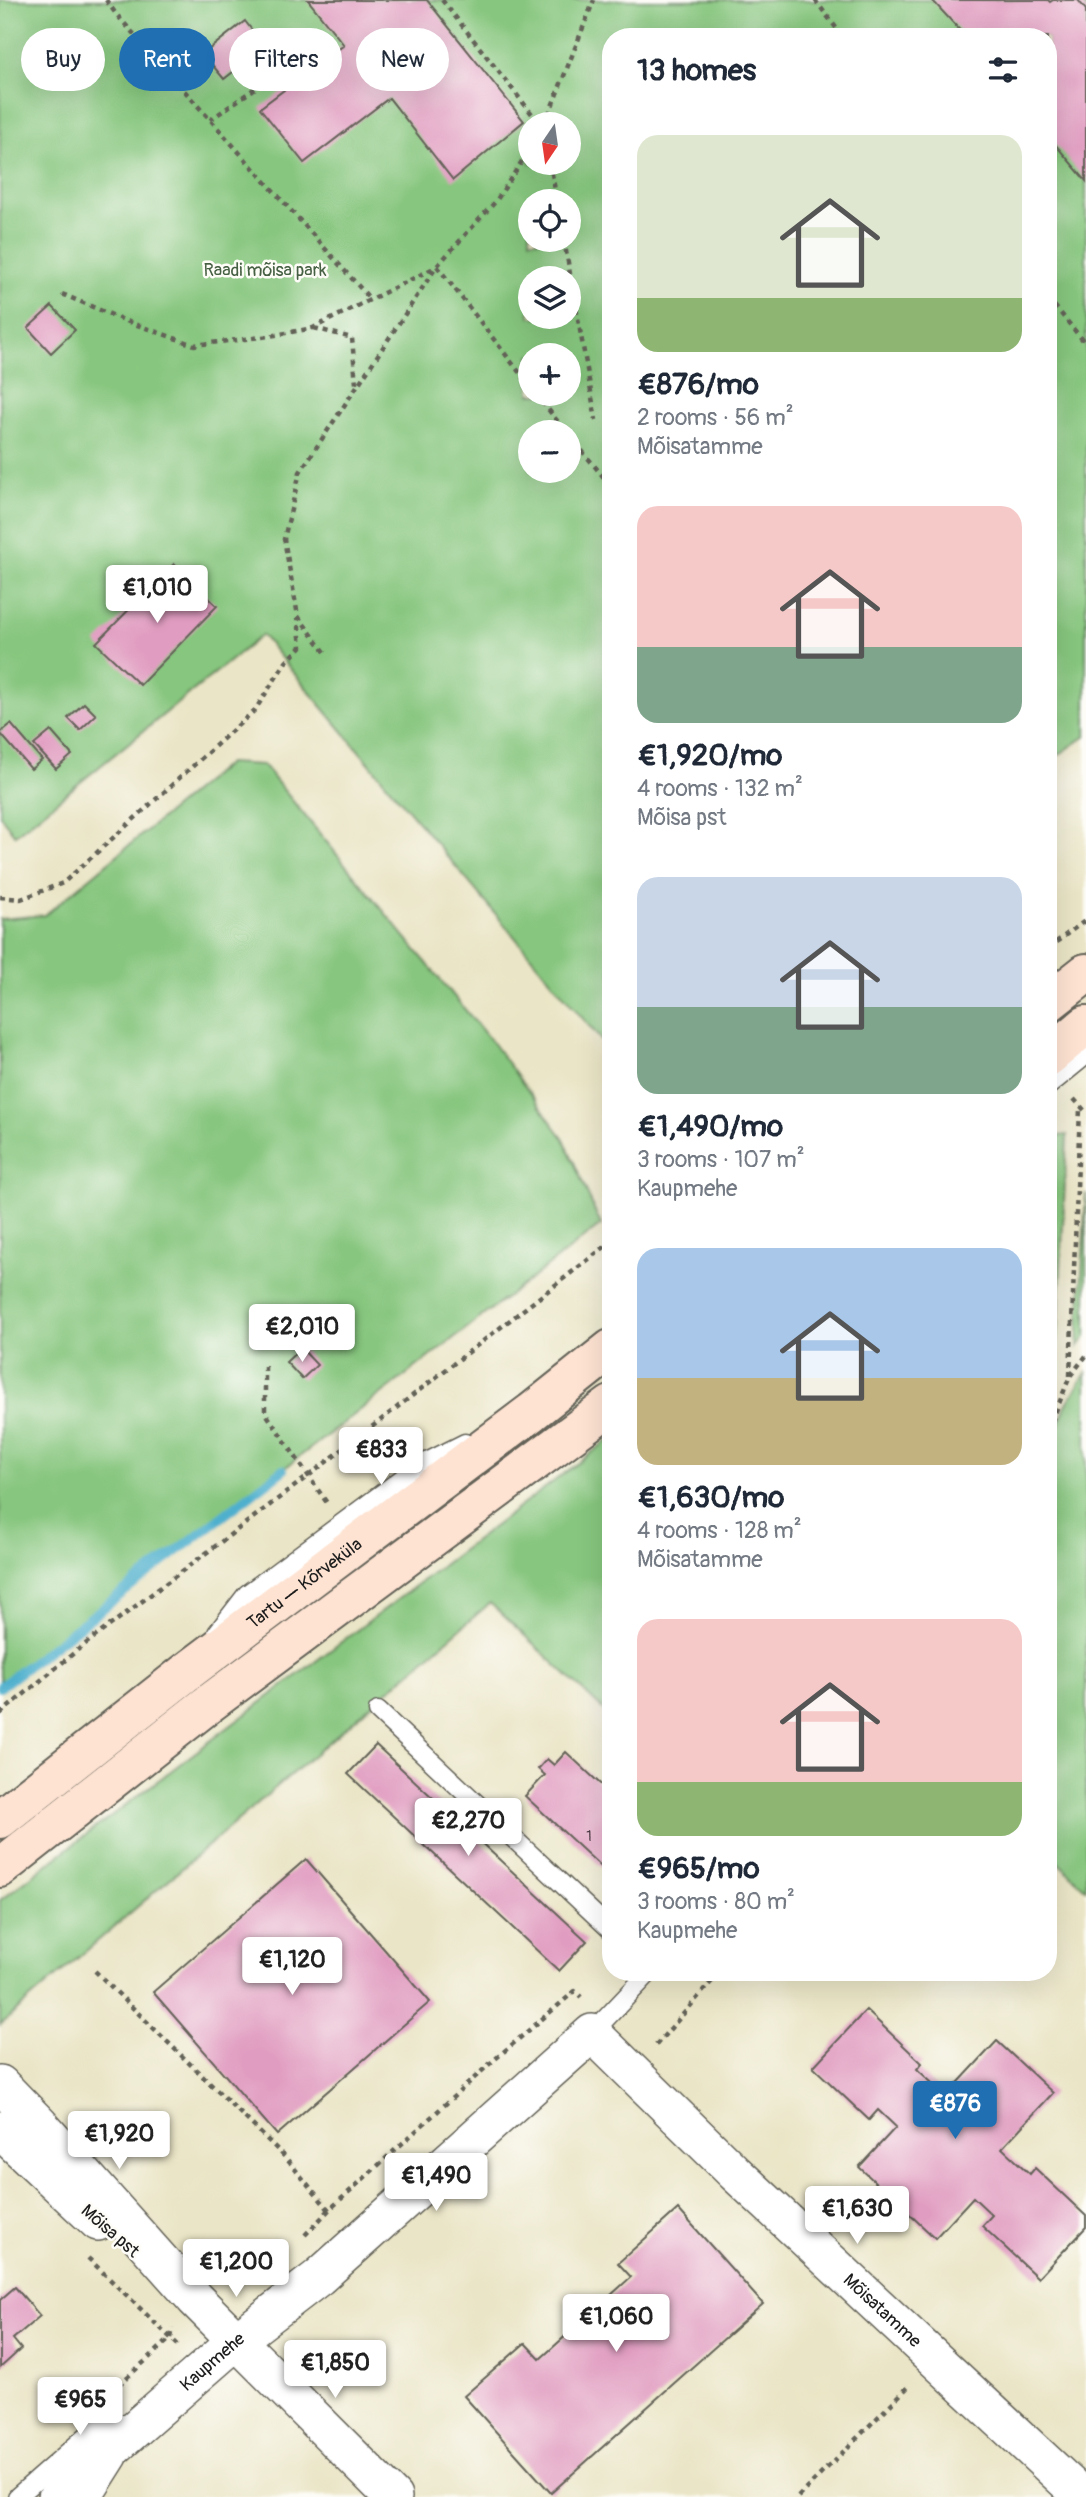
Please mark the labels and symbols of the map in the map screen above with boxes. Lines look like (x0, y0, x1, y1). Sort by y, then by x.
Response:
north arrow (518, 112, 581, 175)
park label: Raadi mõisa park (203, 259, 327, 282)
pin: €1,010 (100, 566, 214, 625)
pin: €2,010 (245, 1304, 359, 1364)
pin: €833 (340, 1428, 422, 1487)
street label: Tartu — Kõrveküla (242, 1533, 367, 1634)
pin: €2,270 (411, 1798, 525, 1858)
house number: 1 (586, 1828, 592, 1845)
pin: €1,120 (235, 1938, 349, 1997)
pin: €876 (914, 2082, 996, 2141)
pin: €1,920 (62, 2112, 176, 2171)
pin: €1,490 (379, 2154, 493, 2213)
pin: €1,630 (800, 2186, 914, 2246)
street label: Mõisa pst (76, 2199, 145, 2263)
pin: €1,200 (179, 2240, 293, 2299)
street label: Mõisatamme (839, 2268, 926, 2352)
pin: €1,060 (559, 2294, 673, 2354)
street label: Kaupmehe (175, 2327, 249, 2396)
pin: €1,850 (278, 2340, 392, 2400)
pin: €965 (39, 2378, 121, 2437)

